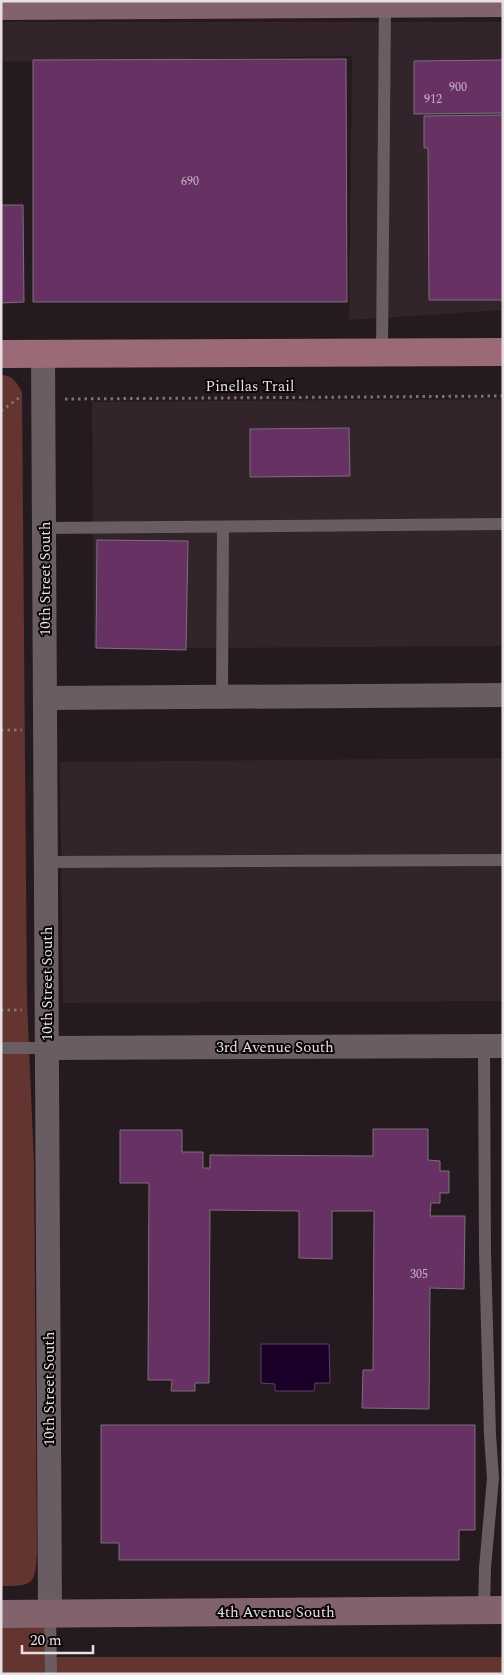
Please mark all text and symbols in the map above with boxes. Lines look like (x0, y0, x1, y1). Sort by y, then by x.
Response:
house number: 900 (449, 78, 467, 97)
house number: 912 (424, 90, 442, 109)
house number: 690 (181, 172, 199, 191)
street label: Pinellas Trail (206, 375, 294, 398)
street label: 10th Street South (34, 521, 57, 636)
street label: 10th Street South (36, 926, 59, 1041)
street label: 3rd Avenue South (216, 1036, 334, 1059)
house number: 305 (410, 1265, 428, 1284)
street label: 10th Street South (38, 1331, 61, 1446)
street label: 4th Avenue South (217, 1601, 335, 1624)
scale bar (22, 1622, 94, 1654)
text: 20 m (30, 1629, 62, 1652)

